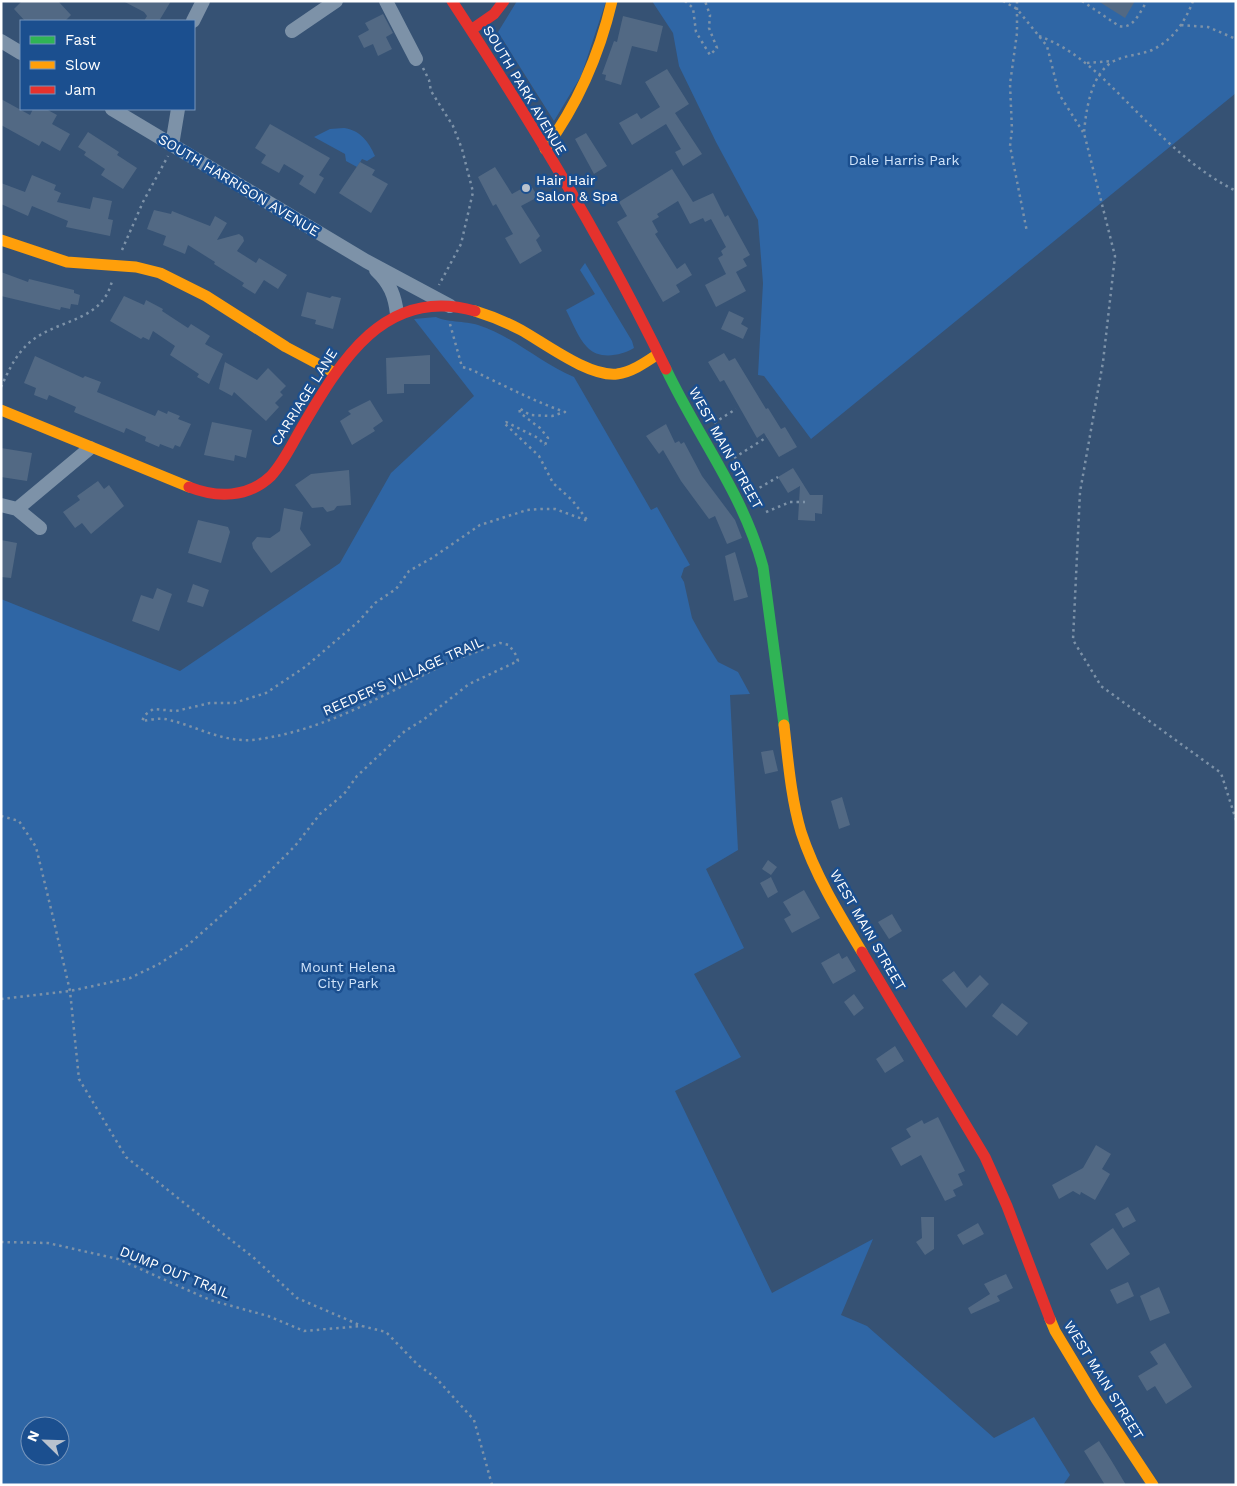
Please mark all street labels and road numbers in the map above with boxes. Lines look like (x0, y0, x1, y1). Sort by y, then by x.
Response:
street label: SOUTH PARK AVENUE (480, 22, 570, 158)
street label: SOUTH HARRISON AVENUE (156, 131, 322, 239)
street label: CARRIAGE LANE (268, 346, 340, 448)
street label: WEST MAIN STREET (686, 384, 766, 512)
street label: REEDER'S VILLAGE TRAIL (320, 633, 486, 719)
street label: WEST MAIN STREET (827, 867, 909, 994)
street label: DUMP OUT TRAIL (118, 1243, 232, 1301)
street label: WEST MAIN STREET (1061, 1318, 1147, 1443)

